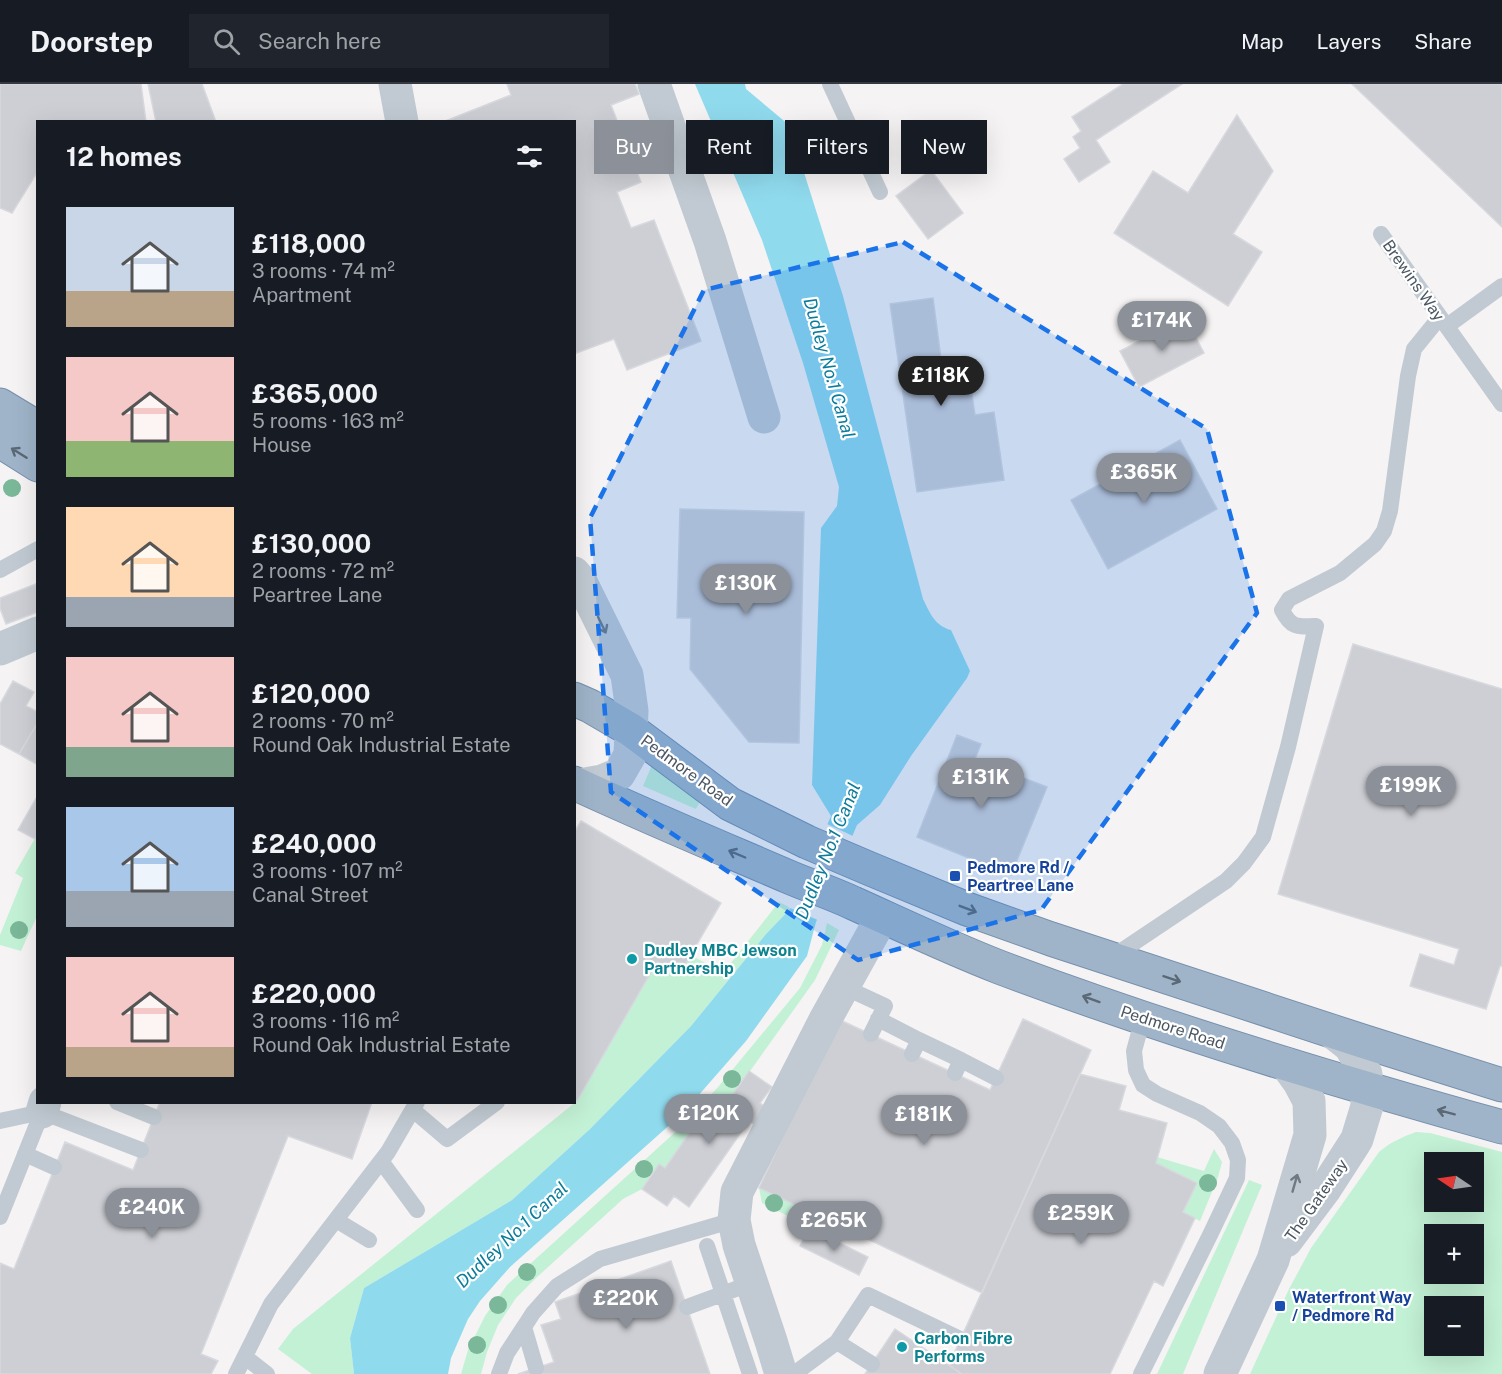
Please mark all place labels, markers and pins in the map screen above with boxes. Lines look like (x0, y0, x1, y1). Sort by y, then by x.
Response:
pin: £174K (1120, 301, 1204, 352)
pin: £118K (899, 356, 983, 407)
pin: £365K (1102, 453, 1186, 504)
pin: £130K (704, 564, 788, 615)
pin: £131K (939, 758, 1023, 809)
pin: £199K (1369, 766, 1453, 817)
place label: Pedmore Rd / Peartree Lane (967, 858, 1074, 895)
marker: Pedmore Rd / Peartree Lane (948, 869, 962, 883)
place label: Dudley MBC Jewson Partnership (644, 941, 797, 978)
marker: Dudley MBC Jewson Partnership (625, 952, 639, 966)
pin: £120K (667, 1094, 751, 1145)
pin: £181K (882, 1095, 966, 1146)
pin: £240K (110, 1188, 194, 1239)
pin: £259K (1039, 1194, 1123, 1245)
pin: £265K (792, 1201, 876, 1252)
pin: £220K (584, 1279, 668, 1330)
place label: Waterfront Way / Pedmore Rd (1292, 1288, 1412, 1325)
marker: Waterfront Way / Pedmore Rd (1273, 1299, 1287, 1313)
place label: Carbon Fibre Performs (914, 1329, 1013, 1366)
marker: Carbon Fibre Performs (895, 1340, 909, 1354)

